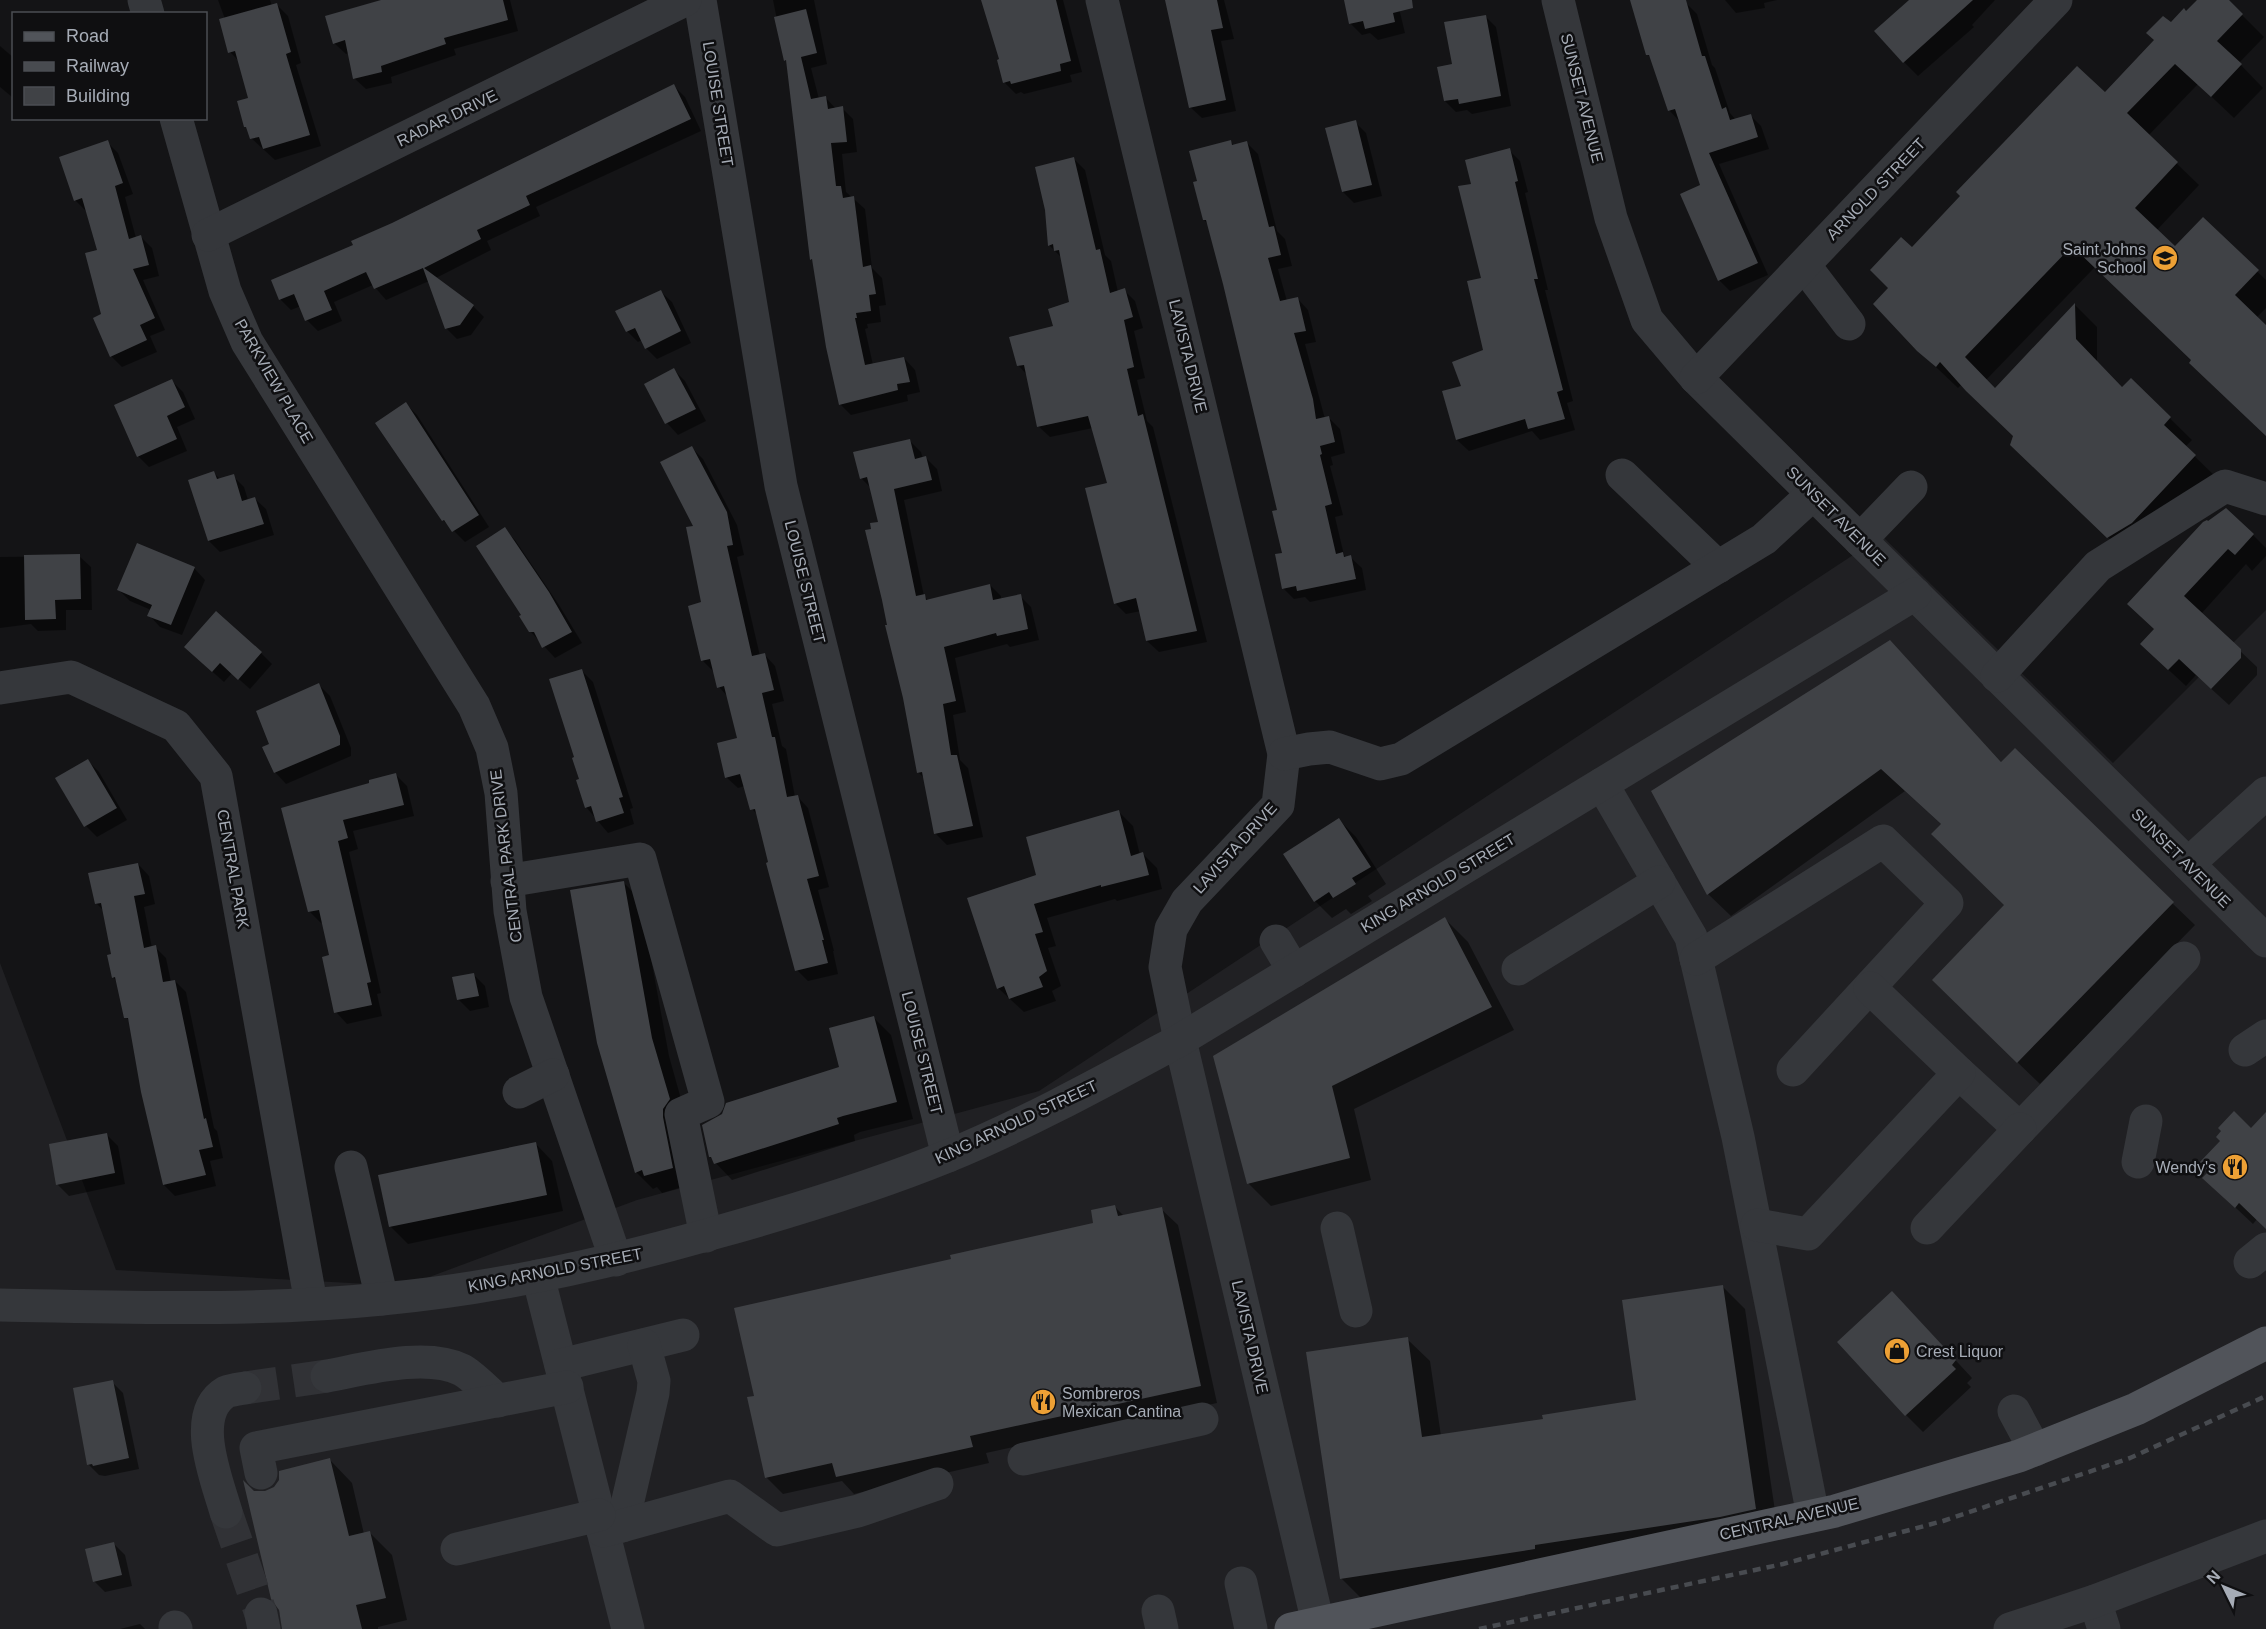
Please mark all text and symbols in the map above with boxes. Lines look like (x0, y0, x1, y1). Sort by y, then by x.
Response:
legend (12, 12, 207, 120)
text: Road (66, 26, 109, 46)
street label: SUNSET AVENUE (1558, 32, 1606, 164)
street label: LOUISE STREET (700, 40, 736, 168)
text: Railway (66, 56, 129, 76)
text: Building (66, 86, 130, 106)
street label: RADAR DRIVE (394, 86, 500, 150)
street label: ARNOLD STREET (1823, 135, 1929, 243)
place label: Saint Johns School (2062, 241, 2146, 276)
school or university icon: Saint Johns School (2150, 243, 2180, 273)
street label: LAVISTA DRIVE (1166, 298, 1210, 414)
street label: PARKVIEW PLACE (232, 316, 316, 446)
street label: SUNSET AVENUE (1783, 463, 1889, 569)
street label: LOUISE STREET (781, 519, 829, 646)
street label: CENTRAL PARK DRIVE (487, 768, 525, 944)
street label: LAVISTA DRIVE (1190, 799, 1280, 897)
street label: SUNSET AVENUE (2128, 805, 2234, 911)
street label: CENTRAL PARK (214, 808, 252, 930)
street label: KING ARNOLD STREET (1358, 830, 1518, 936)
street label: LOUISE STREET (898, 990, 946, 1117)
street label: KING ARNOLD STREET (932, 1077, 1100, 1167)
restaurant icon: Wendy's (2220, 1152, 2250, 1182)
place label: Wendy's (2155, 1159, 2216, 1176)
street label: KING ARNOLD STREET (467, 1245, 644, 1295)
street label: LAVISTA DRIVE (1229, 1279, 1271, 1395)
shop icon: Crest Liquor (1882, 1336, 1912, 1366)
place label: Crest Liquor (1916, 1343, 2004, 1360)
place label: Sombreros Mexican Cantina (1062, 1385, 1181, 1420)
restaurant icon: Sombreros Mexican Cantina (1028, 1387, 1058, 1417)
street label: CENTRAL AVENUE (1718, 1495, 1860, 1543)
north arrow (2194, 1557, 2254, 1617)
text: N (2203, 1567, 2224, 1587)

